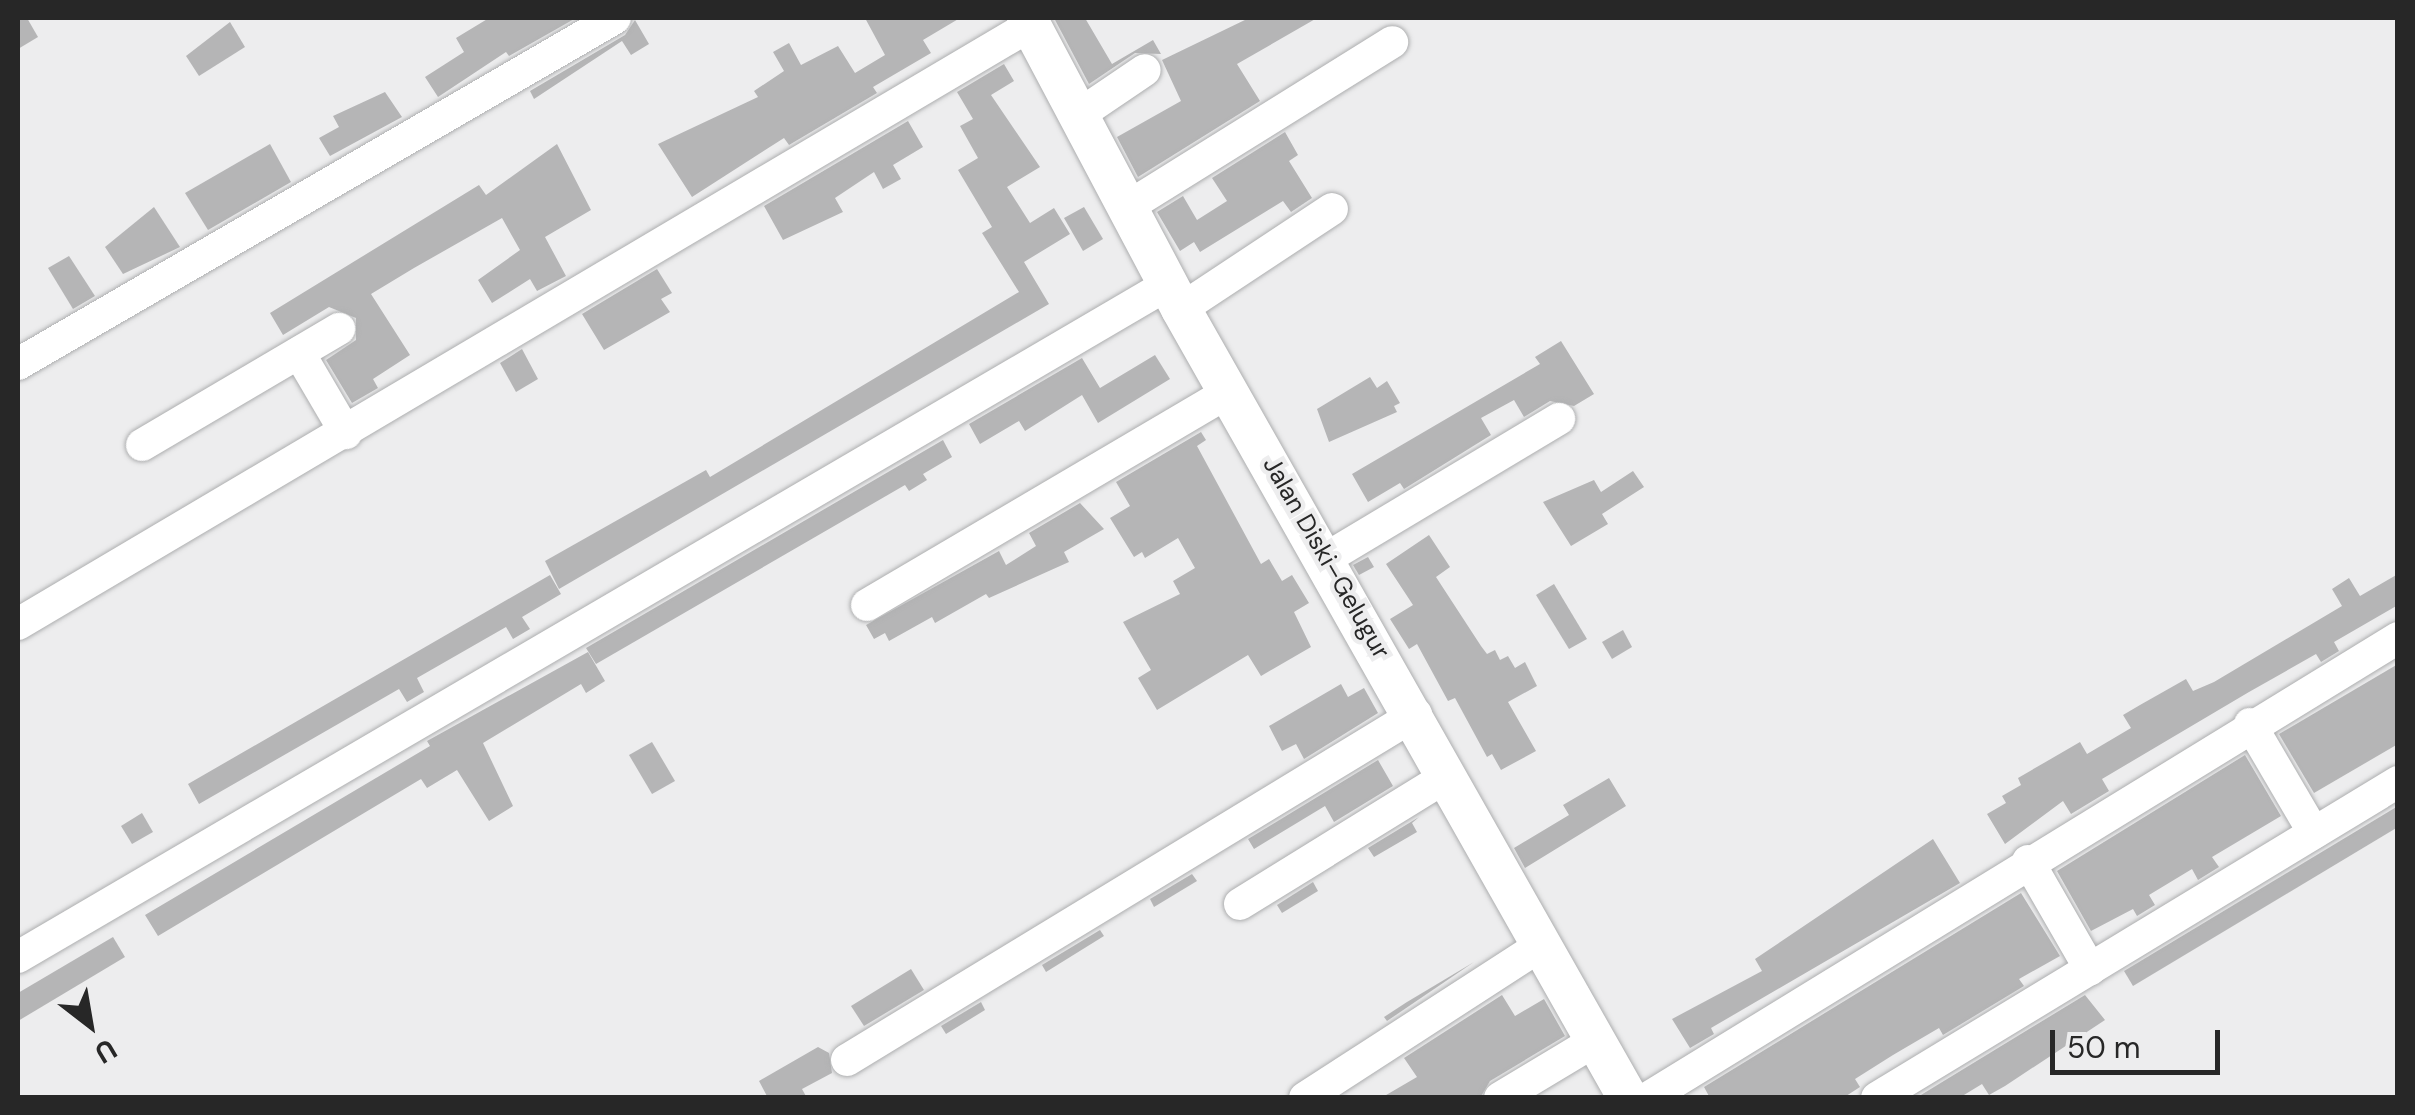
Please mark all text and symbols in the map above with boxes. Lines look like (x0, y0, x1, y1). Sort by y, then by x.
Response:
street label: Jalan Diski–Gelugur (1256, 452, 1396, 664)
north arrow (40, 975, 140, 1075)
scale bar (2055, 1010, 2225, 1072)
text: 50 m (2067, 1028, 2141, 1067)
text: U (88, 1030, 123, 1072)

